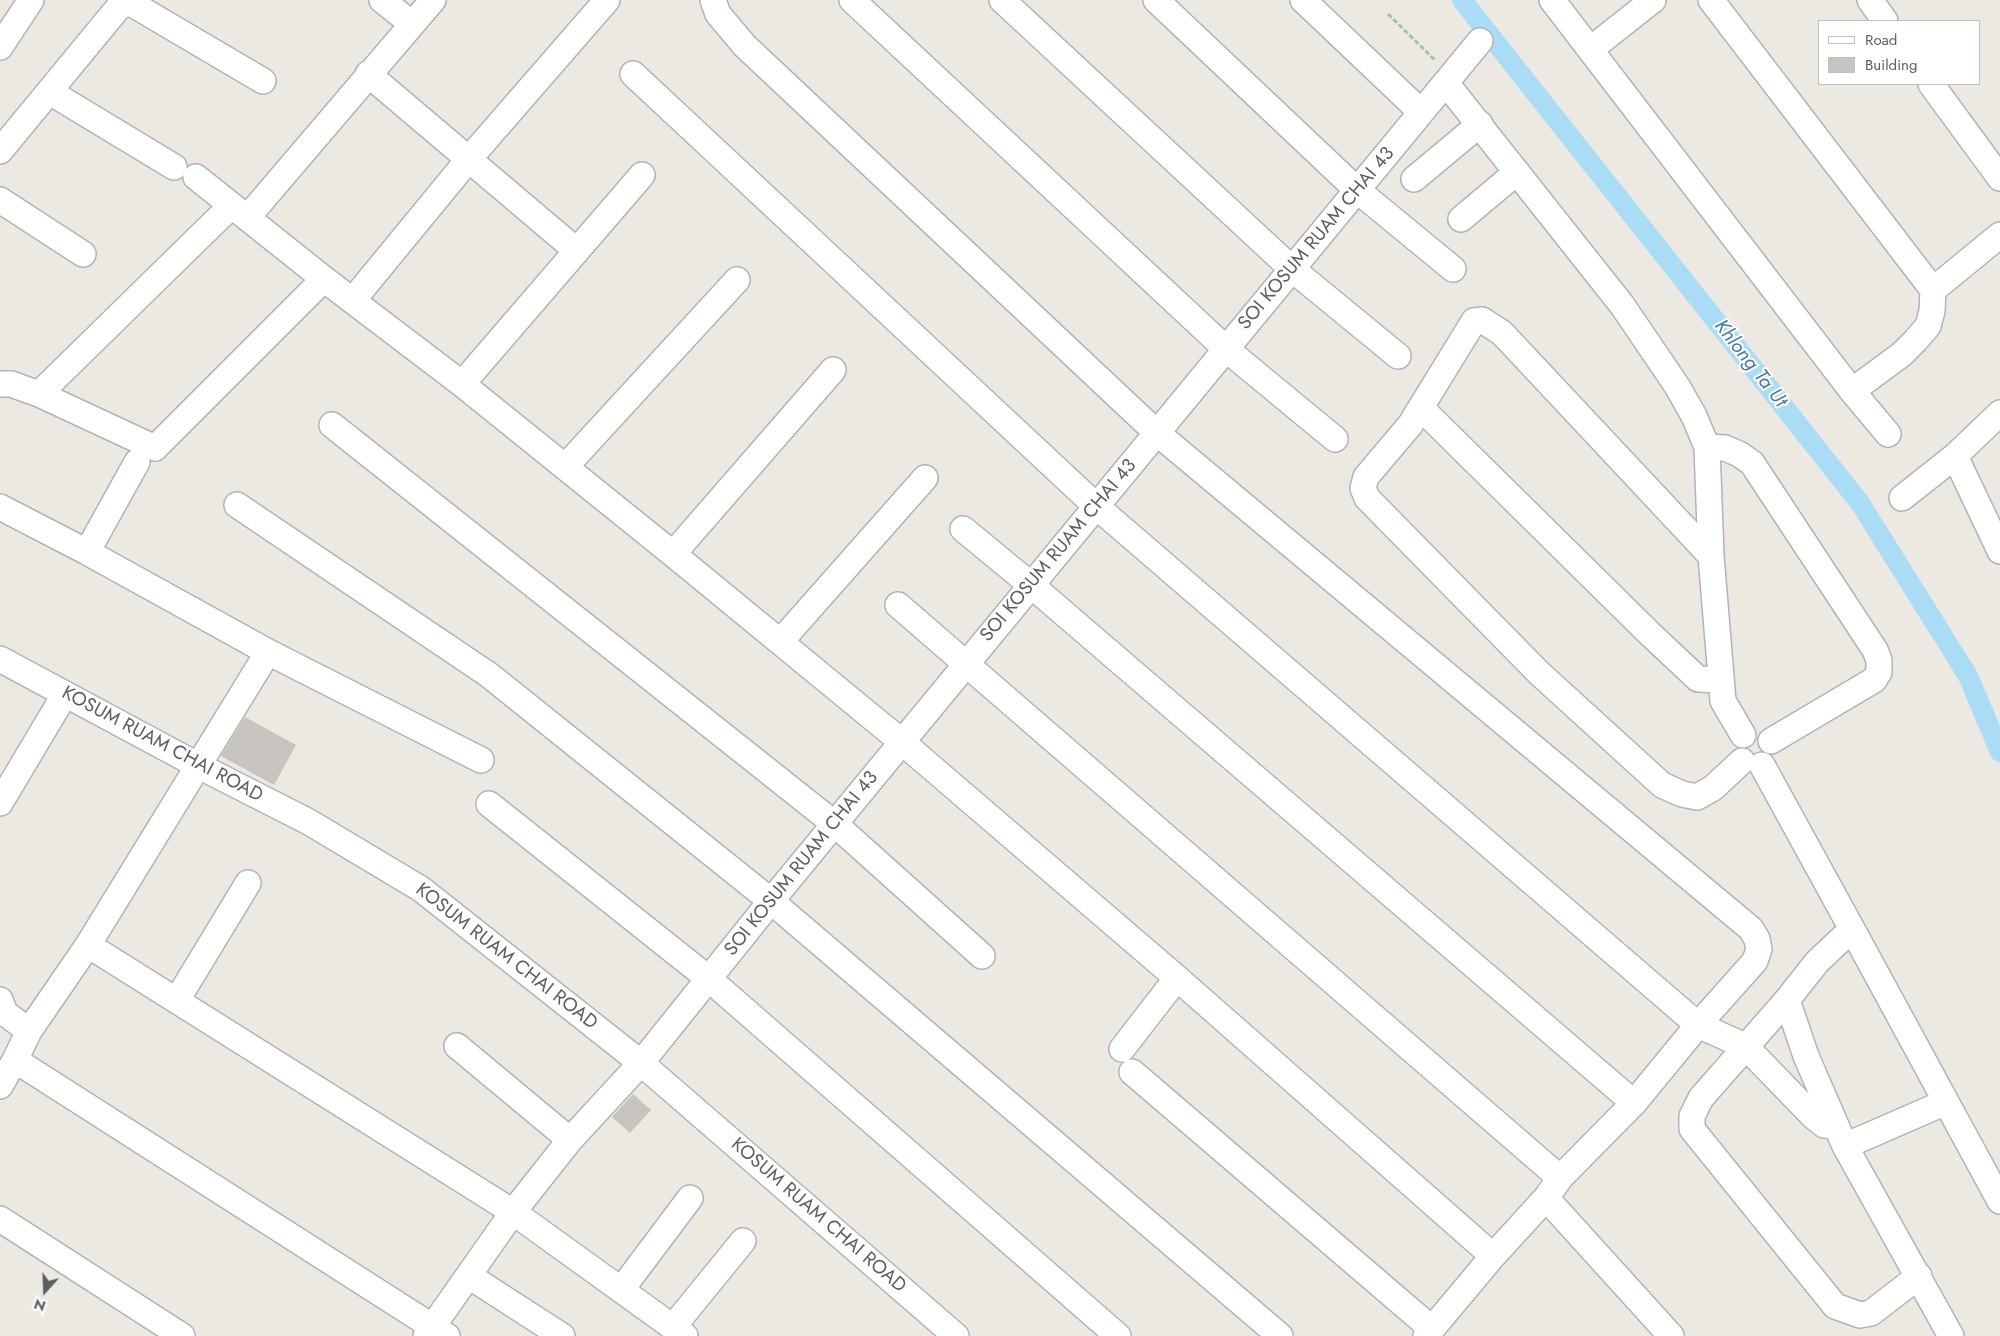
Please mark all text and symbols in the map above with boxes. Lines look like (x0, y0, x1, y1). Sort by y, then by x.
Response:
legend (1818, 20, 1980, 85)
text: Road (1865, 29, 1897, 51)
text: Building (1865, 54, 1917, 76)
street label: SOI KOSUM RUAM CHAI 43 (1234, 143, 1400, 335)
water label: Khlong Ta Ut (1708, 315, 1792, 413)
street label: SOI KOSUM RUAM CHAI 43 (976, 455, 1142, 647)
street label: KOSUM RUAM CHAI ROAD (58, 682, 266, 808)
street label: SOI KOSUM RUAM CHAI 43 (720, 767, 884, 961)
street label: KOSUM RUAM CHAI ROAD (411, 879, 601, 1035)
street label: KOSUM RUAM CHAI ROAD (726, 1134, 910, 1298)
north arrow (20, 1266, 70, 1316)
text: N (31, 1294, 49, 1316)

